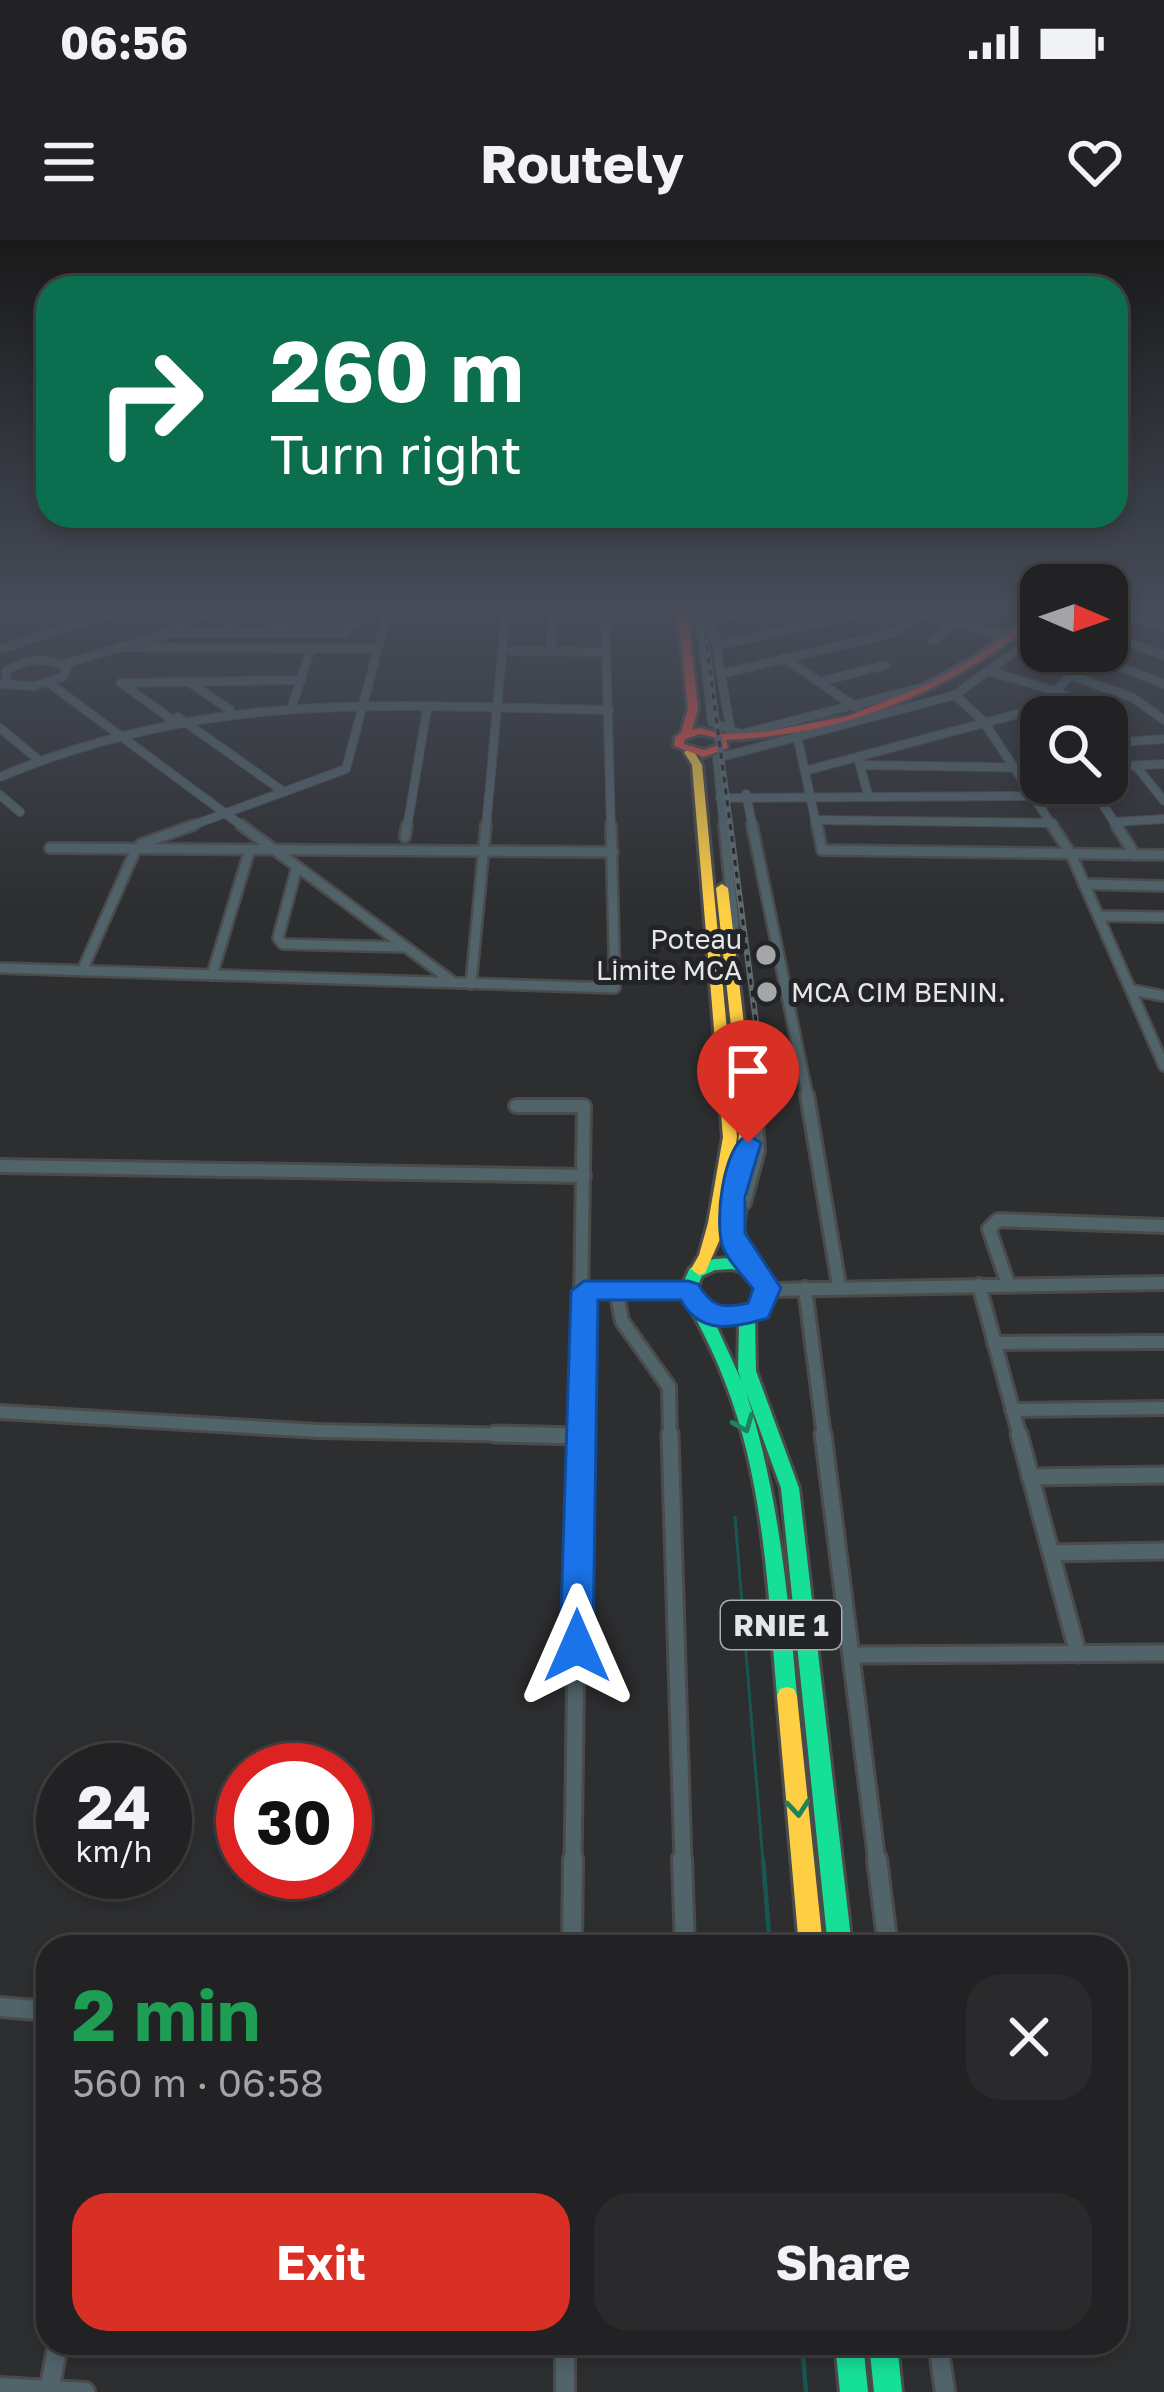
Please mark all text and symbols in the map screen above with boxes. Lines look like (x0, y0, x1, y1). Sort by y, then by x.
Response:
text: 06:56 (60, 15, 188, 69)
icon: menu (36, 129, 102, 195)
icon: heart (1062, 129, 1128, 195)
text: Routely (480, 130, 684, 195)
text: 260 m (270, 320, 524, 420)
icon: right (72, 324, 228, 480)
text: Turn right (270, 421, 522, 486)
north arrow (1020, 564, 1128, 672)
map controls (1020, 564, 1128, 804)
button: search (1020, 696, 1128, 804)
place label: Poteau Limite MCA (596, 923, 742, 986)
marker: Poteau Limite MCA (753, 942, 779, 968)
place label: MCA CIM BENIN. (791, 976, 1006, 1008)
marker: MCA CIM BENIN. (754, 979, 780, 1005)
pin (697, 1020, 799, 1143)
icon: arrive (715, 1038, 781, 1104)
one-way arrow (730, 1412, 754, 1433)
position arrow (514, 1583, 640, 1709)
road number: RNIE 1 (721, 1601, 841, 1649)
speed limit sign: 30 (216, 1743, 372, 1899)
text: 24 (77, 1770, 151, 1842)
one-way arrow (785, 1799, 810, 1818)
text: km/h (76, 1833, 152, 1869)
text: 2 min (72, 1970, 260, 2057)
button: close (966, 1974, 1092, 2100)
text: 560 m · 06:58 (72, 2059, 324, 2106)
button: Exit (72, 2193, 570, 2331)
button: Share (594, 2193, 1092, 2331)

